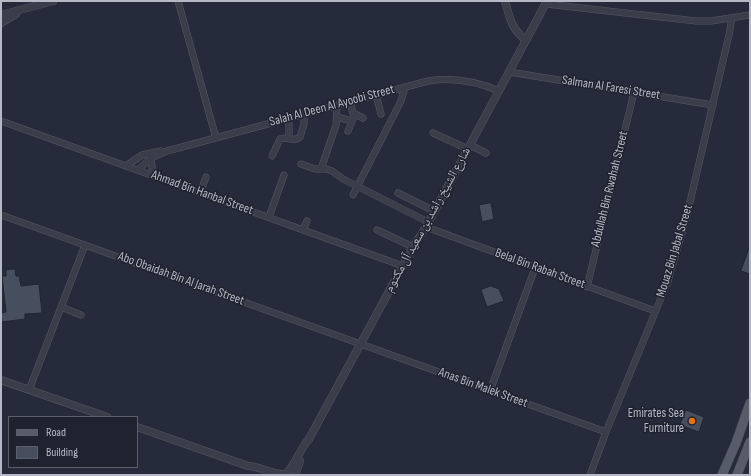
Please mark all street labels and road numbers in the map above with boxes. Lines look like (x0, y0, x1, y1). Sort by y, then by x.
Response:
street label: Salman Al Faresi Street (561, 73, 661, 103)
street label: Salah Al Deen Al Ayoobi Street (268, 82, 396, 130)
street label: Abdullah Bin Rwahah Street (588, 129, 632, 249)
street label: شارع الشيخ راشد بن سعيد آل مكتوم (382, 145, 474, 295)
street label: Ahmad Bin Hanbal Street (149, 167, 255, 219)
street label: Mouaz Bin Jabal Street (653, 203, 697, 299)
street label: Belal Bin Rabah Street (493, 245, 587, 293)
street label: Abo Obaidah Bin Al Jarah Street (116, 249, 246, 309)
street label: Anas Bin Malek Street (436, 365, 530, 411)

